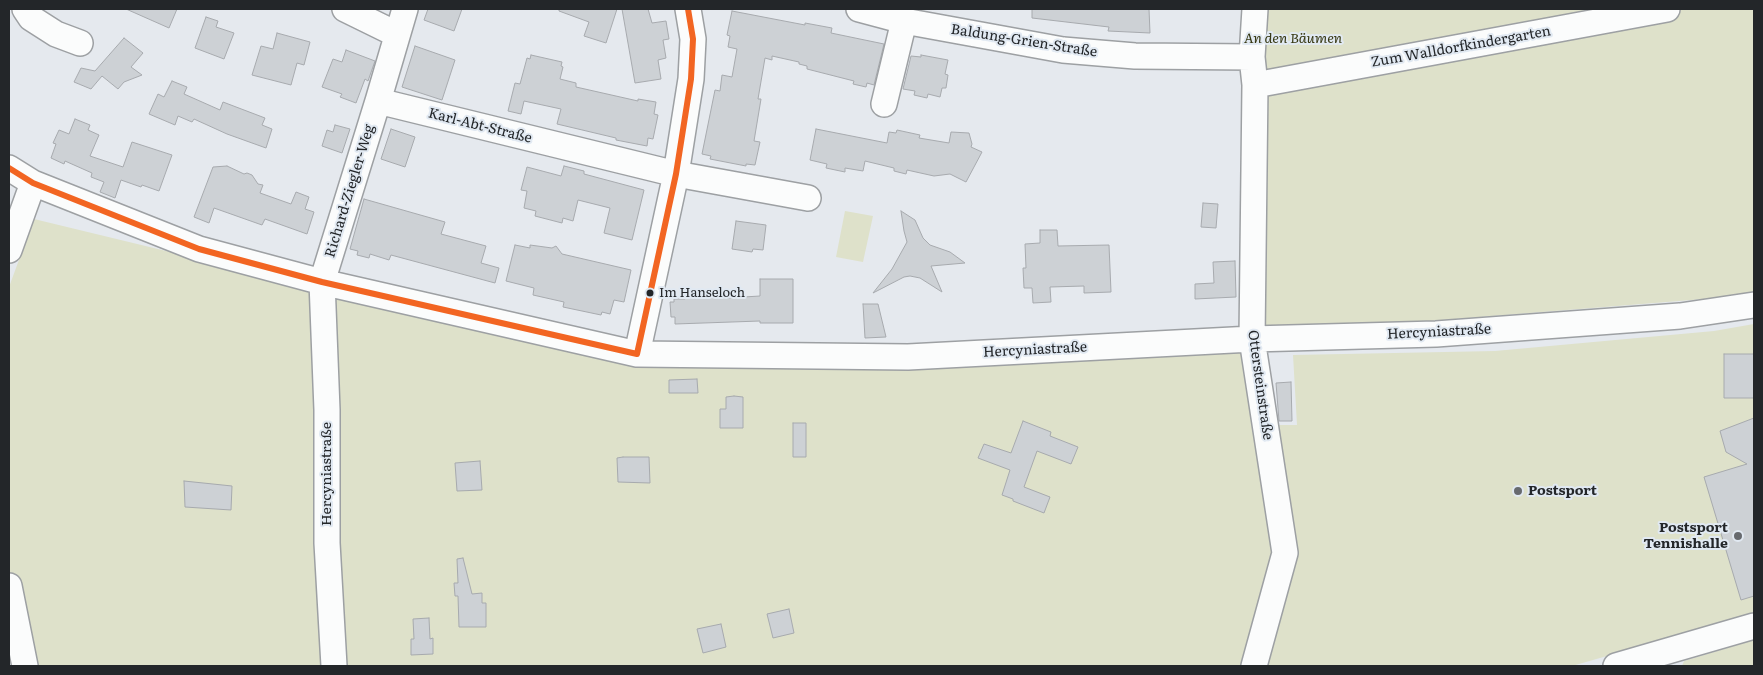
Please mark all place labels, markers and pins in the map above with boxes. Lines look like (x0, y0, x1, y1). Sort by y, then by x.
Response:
place label: Im Hanseloch (659, 285, 745, 301)
marker: Im Hanseloch (645, 288, 655, 298)
place label: Postsport (1528, 483, 1597, 499)
marker: Postsport (1512, 485, 1524, 497)
place label: Postsport Tennishalle (1643, 520, 1728, 552)
marker: Postsport Tennishalle (1732, 530, 1744, 542)

